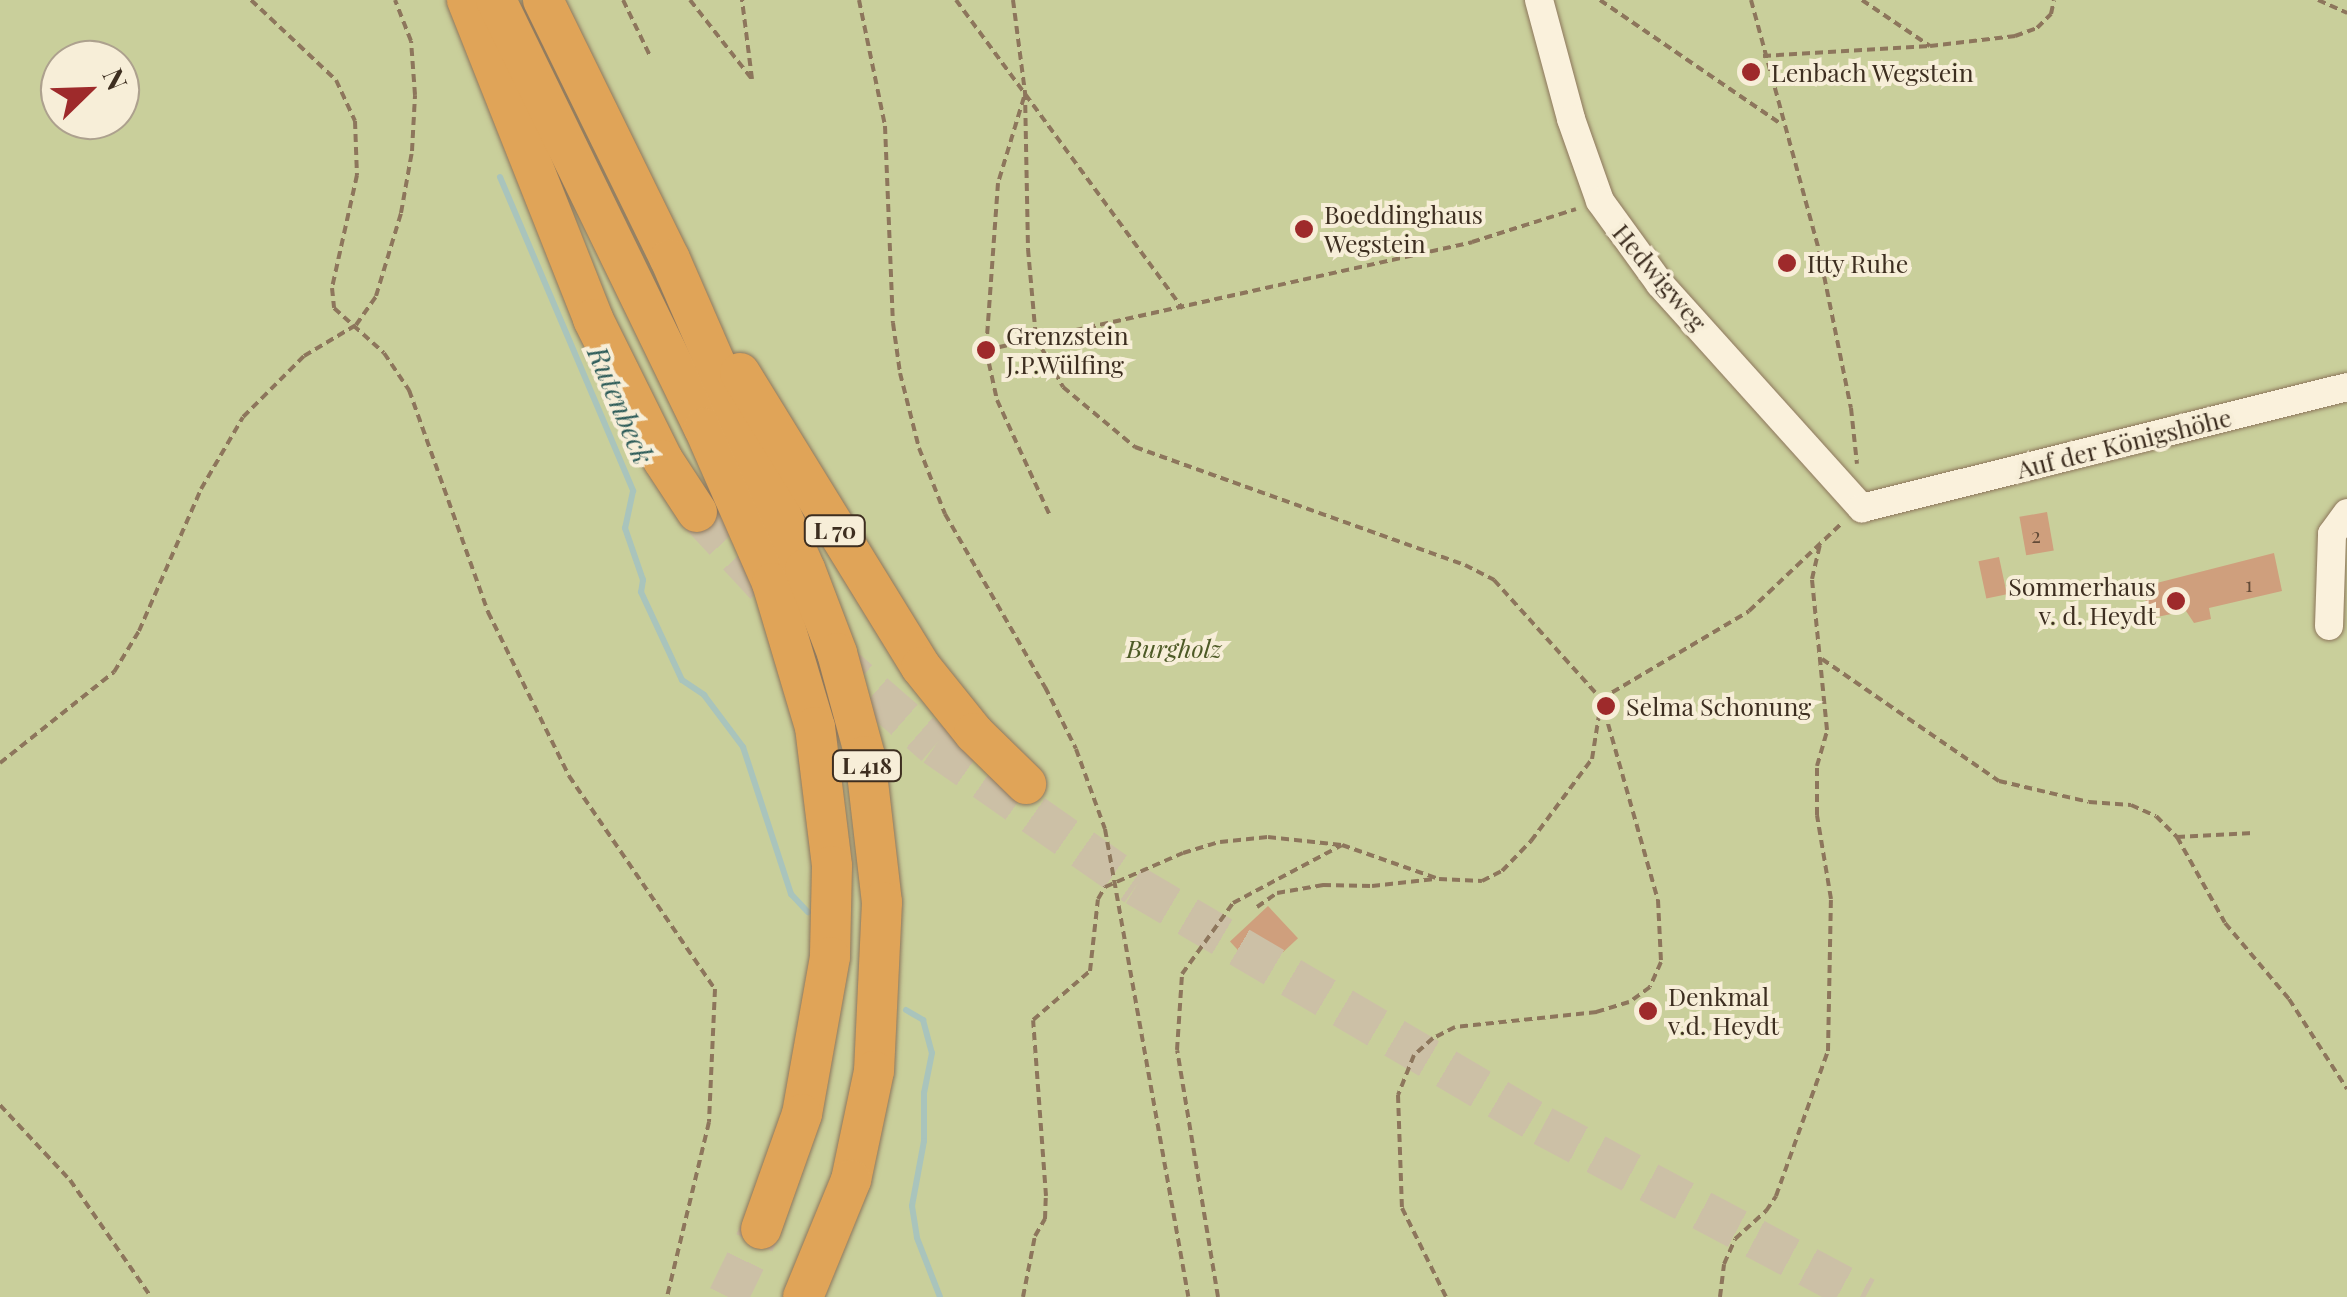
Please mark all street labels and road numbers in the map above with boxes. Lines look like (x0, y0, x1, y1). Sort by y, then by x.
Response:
street label: Hedwigweg (1607, 218, 1713, 336)
street label: Auf der Königshöhe (2013, 402, 2235, 484)
road number: L 70 (802, 514, 868, 548)
road number: L 418 (830, 749, 904, 783)

